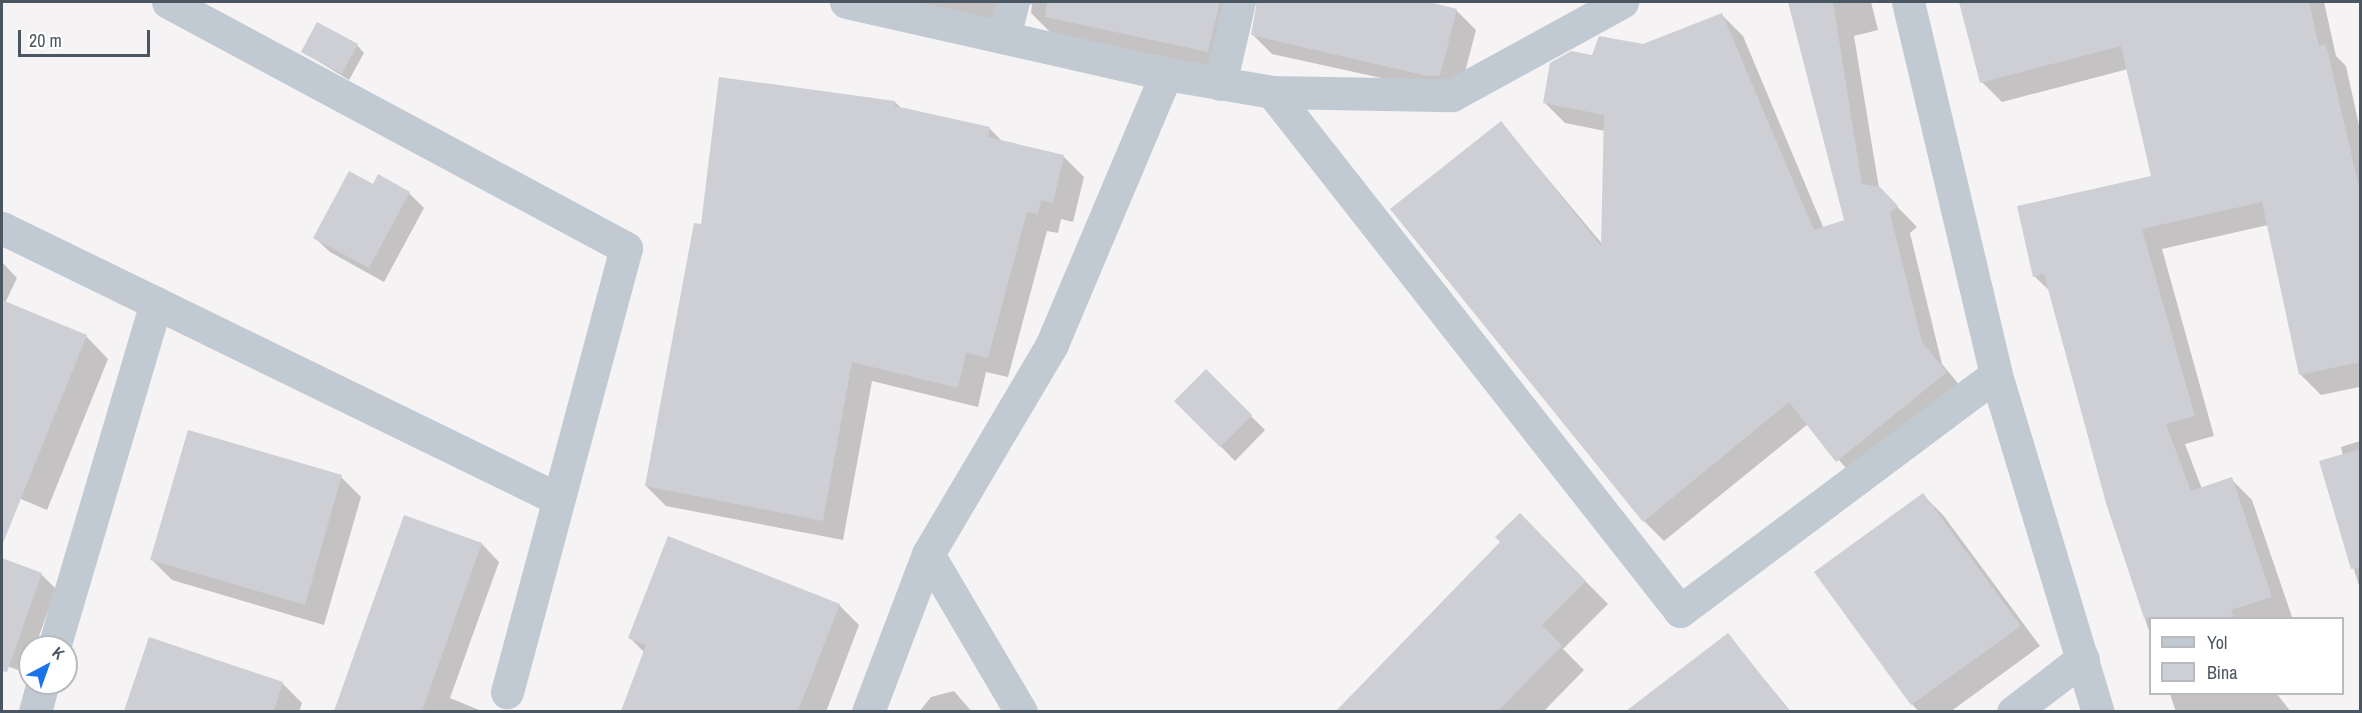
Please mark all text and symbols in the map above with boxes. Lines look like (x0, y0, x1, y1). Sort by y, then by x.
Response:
scale bar (21, 18, 153, 56)
text: 20 m (29, 28, 62, 53)
legend (2149, 617, 2344, 695)
text: Yol (2207, 630, 2227, 655)
north arrow (18, 635, 78, 695)
text: K (48, 642, 69, 664)
text: Bina (2207, 660, 2237, 685)

